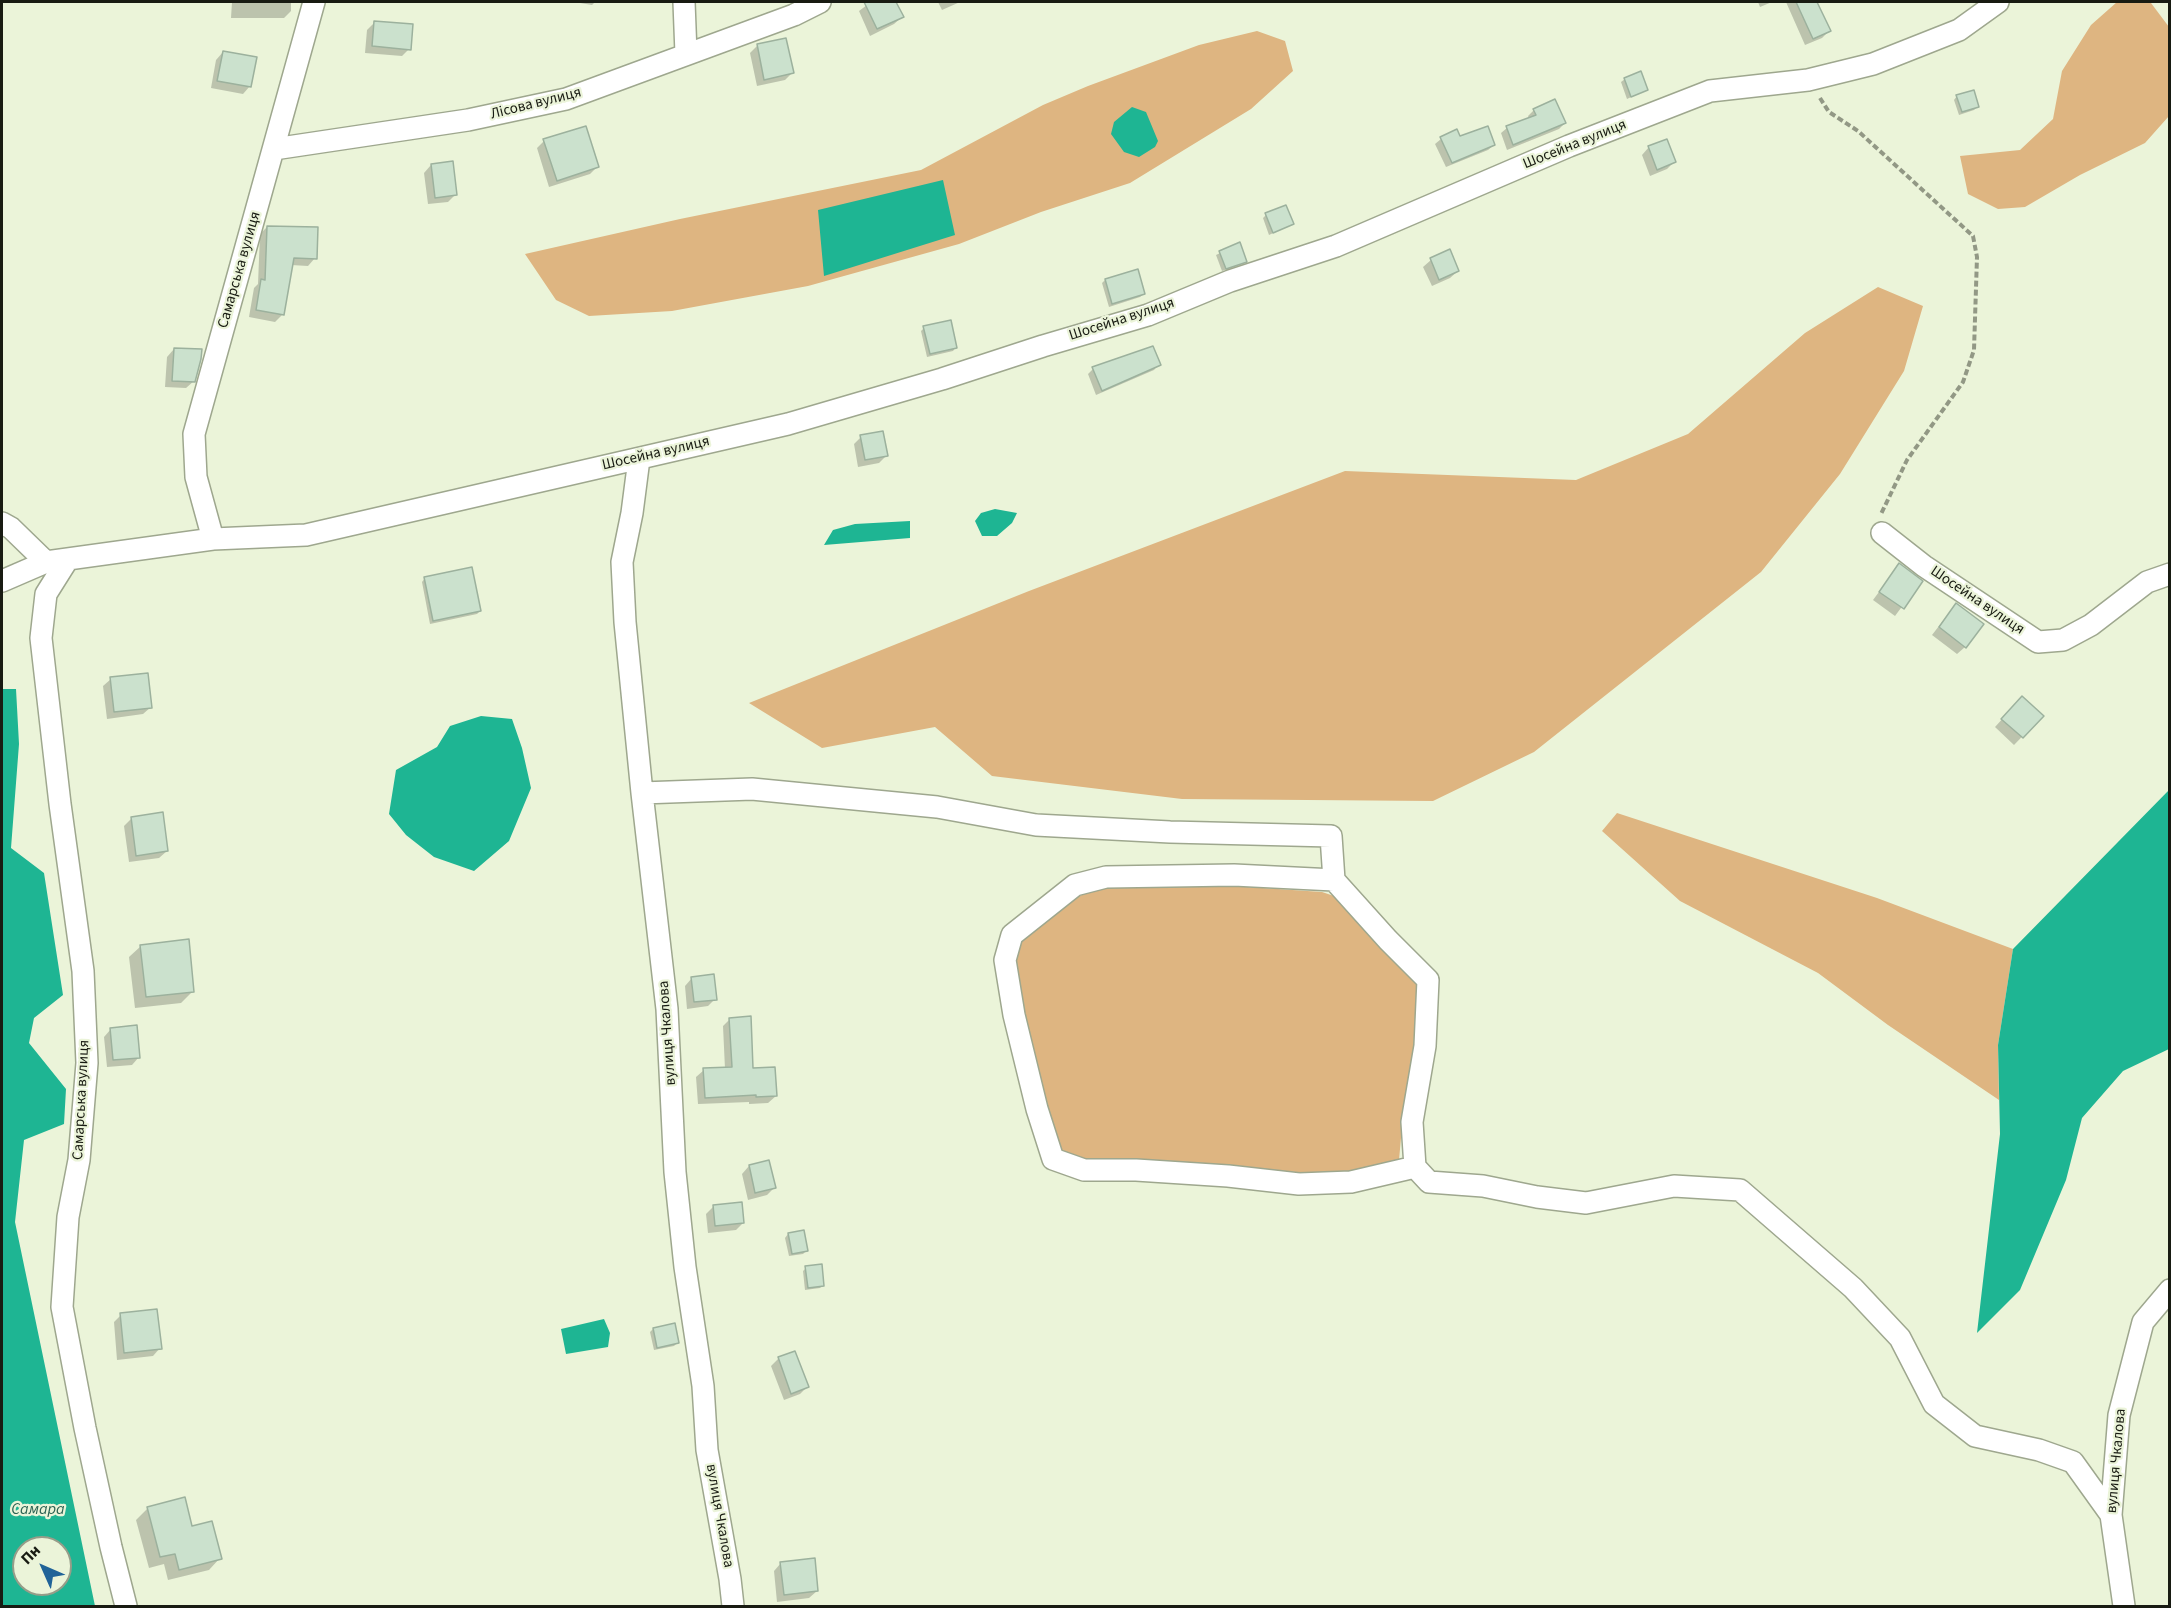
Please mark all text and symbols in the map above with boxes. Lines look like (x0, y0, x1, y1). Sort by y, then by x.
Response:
street label: Лісова вулиця (489, 84, 583, 124)
street label: Шосейна вулиця (1521, 116, 1629, 174)
street label: Самарська вулиця (215, 210, 265, 330)
street label: Шосейна вулиця (1067, 294, 1177, 346)
street label: Шосейна вулиця (601, 433, 711, 475)
street label: Шосейна вулиця (1926, 563, 2028, 639)
street label: вулиця Чкалова (655, 980, 681, 1086)
street label: Самарська вулиця (70, 1039, 94, 1161)
street label: вулиця Чкалова (2103, 1408, 2131, 1514)
street label: вулиця Чкалова (701, 1463, 737, 1569)
water label: Самара (11, 1500, 65, 1520)
north arrow (12, 1536, 72, 1596)
text: Пн (16, 1540, 46, 1570)

